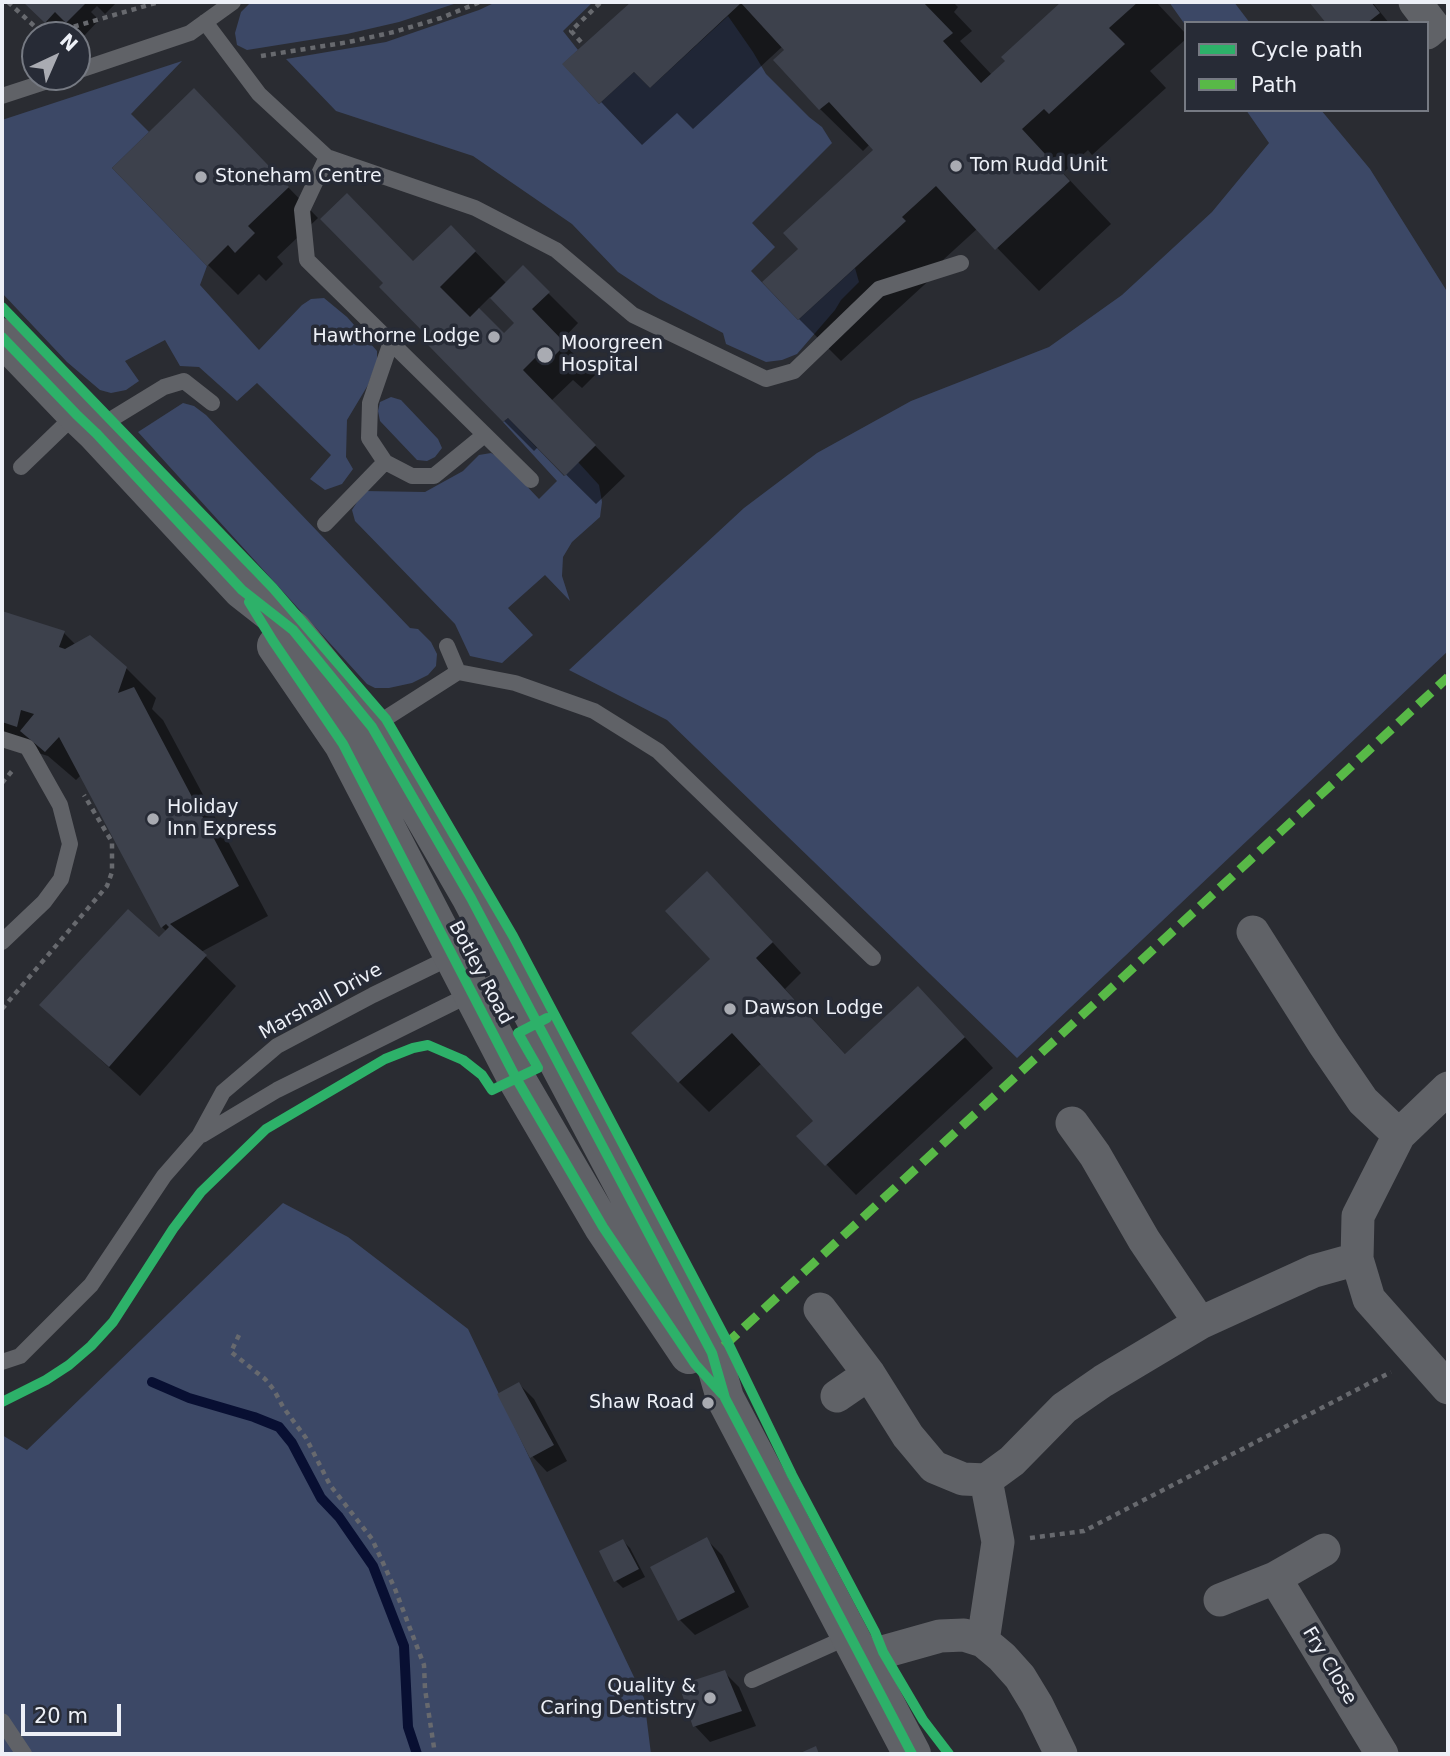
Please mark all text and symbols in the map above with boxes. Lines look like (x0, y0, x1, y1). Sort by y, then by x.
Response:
north arrow (21, 21, 91, 91)
legend (1184, 21, 1429, 112)
text: N (56, 29, 83, 56)
text: Cycle path (1251, 38, 1363, 62)
text: Path (1251, 73, 1297, 97)
place label: Tom Rudd Unit (970, 155, 1108, 177)
marker: Tom Rudd Unit (948, 158, 964, 174)
place label: Stoneham Centre (215, 166, 382, 188)
marker: Stoneham Centre (193, 169, 209, 185)
place label: Hawthorne Lodge (312, 326, 480, 348)
marker: Hawthorne Lodge (486, 329, 502, 345)
place label: Moorgreen Hospital (561, 333, 663, 377)
marker: Moorgreen Hospital (535, 345, 555, 365)
place label: Holiday Inn Express (167, 797, 277, 841)
marker: Holiday Inn Express (145, 811, 161, 827)
street label: Botley Road (443, 917, 517, 1029)
street label: Marshall Drive (256, 959, 386, 1045)
place label: Dawson Lodge (744, 998, 883, 1020)
marker: Dawson Lodge (722, 1001, 738, 1017)
place label: Shaw Road (589, 1392, 694, 1414)
marker: Shaw Road (700, 1395, 716, 1411)
street label: Fry Close (1297, 1623, 1361, 1709)
place label: Quality & Caring Dentistry (540, 1676, 696, 1720)
scale bar (24, 1690, 124, 1734)
marker: Quality & Caring Dentistry (702, 1690, 718, 1706)
text: 20 m (34, 1704, 88, 1728)

